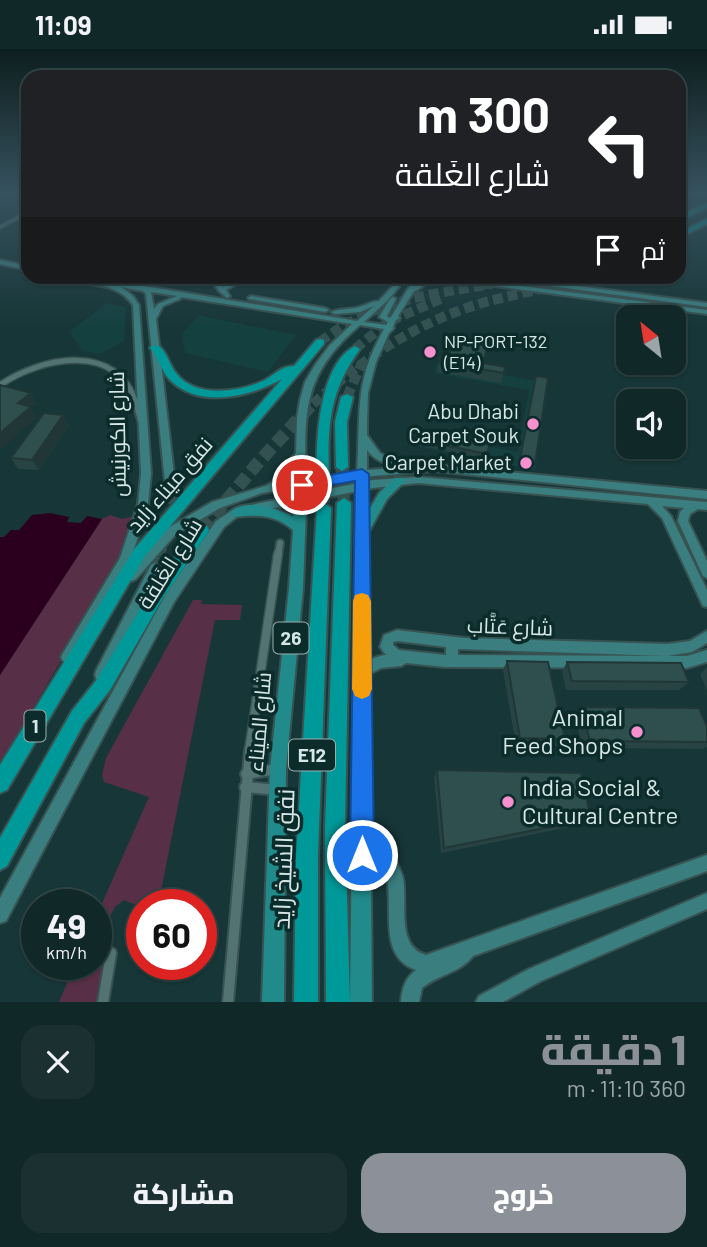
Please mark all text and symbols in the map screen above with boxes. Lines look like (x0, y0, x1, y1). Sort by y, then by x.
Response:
text: 11:09 (35, 9, 92, 40)
text: 300 m (417, 84, 550, 143)
icon: left (574, 98, 665, 189)
text: شارع الغَلقة (395, 154, 550, 192)
icon: arrive (589, 231, 627, 269)
text: ثم (641, 234, 665, 265)
north arrow (616, 305, 686, 375)
map controls (616, 305, 686, 459)
place label: NP-PORT-132 (E14) (443, 330, 547, 373)
marker: NP-PORT-132 (E14) (422, 344, 438, 360)
street label: شارع الكورنيش (103, 371, 133, 497)
button: sound (616, 389, 686, 459)
place label: Abu Dhabi Carpet Souk (408, 398, 519, 447)
marker: Abu Dhabi Carpet Souk (525, 416, 541, 432)
street label: نفق ميناء زايد (121, 431, 218, 538)
place label: Carpet Market (384, 449, 512, 474)
pin (272, 455, 332, 515)
marker: Carpet Market (518, 455, 534, 471)
icon: arrive (283, 466, 321, 504)
street label: شارع الغَلقة (131, 513, 209, 615)
street label: شارع عَتَّاب (466, 611, 554, 642)
road number: 26 (274, 623, 308, 653)
street label: شارع الميناء (242, 671, 278, 773)
place label: Animal Feed Shops (502, 702, 623, 759)
road number: 1 (24, 711, 46, 741)
marker: Animal Feed Shops (629, 724, 645, 740)
road number: E12 (289, 740, 335, 771)
place label: India Social & Cultural Centre (522, 772, 678, 829)
street label: نفق الشيخ زايد (266, 788, 302, 930)
marker: India Social & Cultural Centre (500, 794, 516, 810)
position arrow (325, 818, 399, 892)
speed limit sign: 60 (126, 889, 217, 980)
text: 49 (47, 904, 86, 946)
text: km/h (46, 941, 87, 963)
text: 1 دقيقة (541, 1023, 686, 1073)
button: close (21, 1025, 95, 1099)
text: 360 m · 11:10 (567, 1074, 686, 1102)
button: مشاركة (21, 1153, 347, 1233)
button: خروج (361, 1153, 686, 1233)

